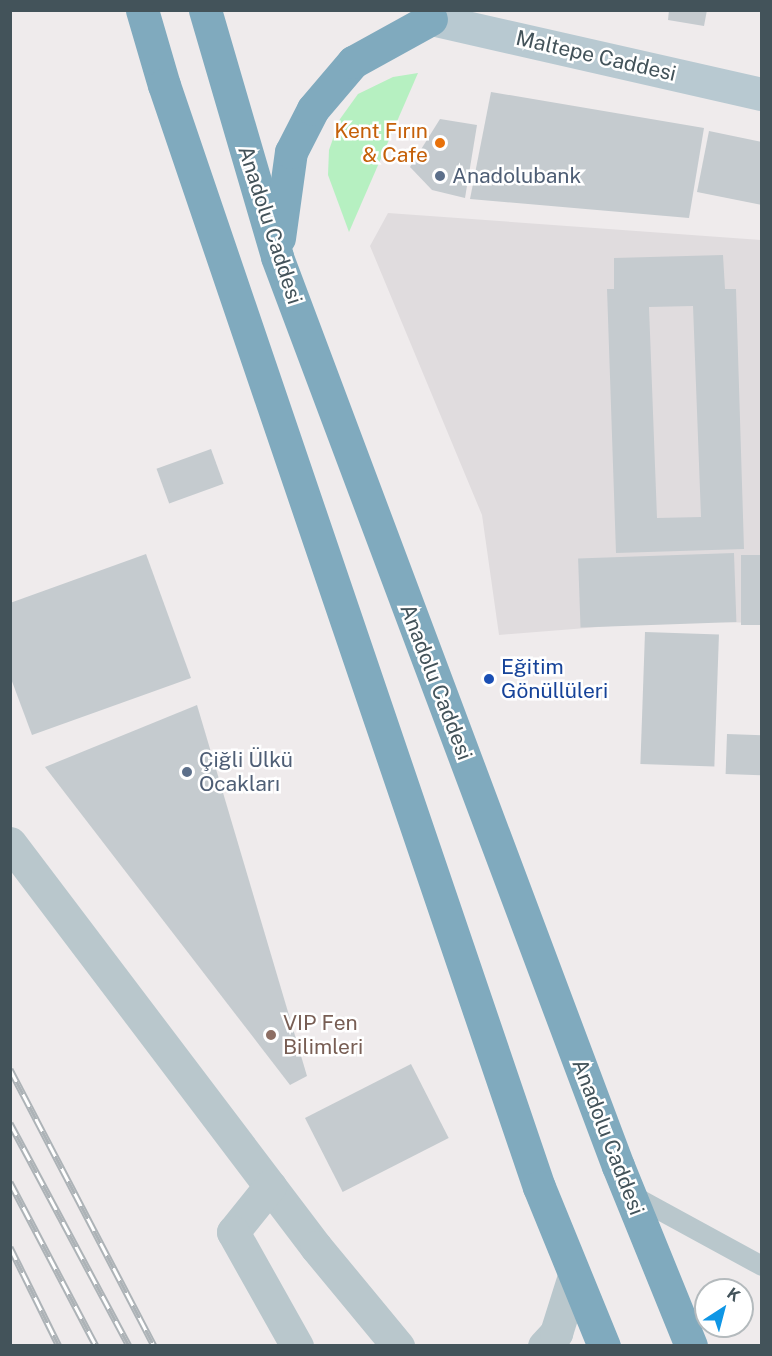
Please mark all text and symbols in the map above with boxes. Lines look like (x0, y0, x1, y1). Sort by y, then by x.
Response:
street label: Maltepe Caddesi (513, 25, 679, 87)
place label: Kent Fırın & Cafe (334, 118, 428, 168)
marker: Kent Fırın & Cafe (433, 136, 447, 150)
street label: Anadolu Caddesi (233, 143, 307, 307)
place label: Anadolubank (452, 163, 581, 189)
marker: Anadolubank (433, 169, 447, 183)
street label: Anadolu Caddesi (395, 600, 477, 764)
place label: Eğitim Gönüllüleri (501, 654, 608, 704)
marker: Eğitim Gönüllüleri (482, 672, 496, 686)
place label: Çiğli Ülkü Ocakları (199, 747, 293, 797)
marker: Çiğli Ülkü Ocakları (180, 765, 194, 779)
place label: VIP Fen Bilimleri (283, 1010, 363, 1060)
marker: VIP Fen Bilimleri (264, 1028, 278, 1042)
street label: Anadolu Caddesi (567, 1055, 649, 1219)
north arrow (694, 1278, 754, 1338)
text: K (723, 1284, 744, 1306)

